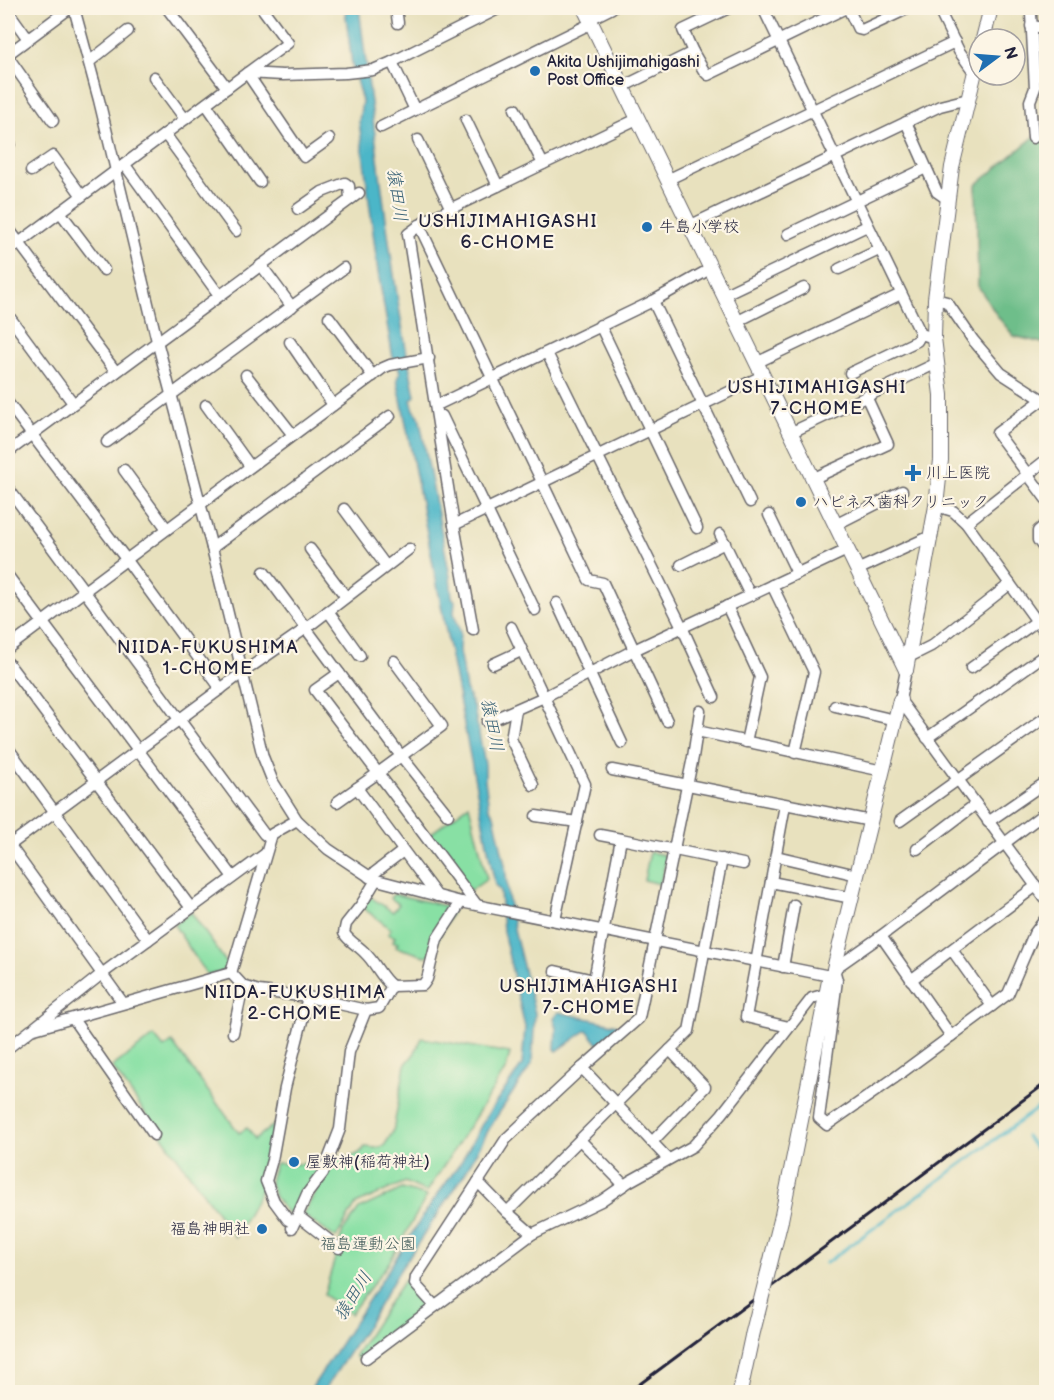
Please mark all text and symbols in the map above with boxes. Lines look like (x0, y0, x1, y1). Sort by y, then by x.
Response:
north arrow (967, 27, 1027, 87)
text: N (999, 45, 1021, 62)
place label: Akita Ushijimahigashi Post Office (547, 53, 700, 90)
marker: Akita Ushijimahigashi Post Office (528, 64, 542, 78)
water label: 猿田川 (383, 167, 411, 223)
district label: USHIJIMAHIGASHI 6-CHOME (418, 211, 598, 253)
place label: 牛島小学校 (659, 218, 739, 237)
marker: 牛島小学校 (640, 220, 654, 234)
district label: USHIJIMAHIGASHI 7-CHOME (727, 377, 907, 419)
marker: 川上医院 (904, 464, 922, 482)
place label: 川上医院 (926, 464, 990, 483)
place label: ハピネス歯科クリニック (813, 493, 989, 512)
marker: ハピネス歯科クリニック (794, 495, 808, 509)
district label: NIIDA-FUKUSHIMA 1-CHOME (117, 637, 299, 679)
water label: 猿田川 (477, 696, 507, 754)
district label: USHIJIMAHIGASHI 7-CHOME (499, 976, 679, 1018)
district label: NIIDA-FUKUSHIMA 2-CHOME (204, 982, 386, 1024)
place label: 屋敷神(稲荷神社) (306, 1153, 430, 1172)
marker: 屋敷神(稲荷神社) (287, 1155, 301, 1169)
place label: 福島神明社 (170, 1220, 250, 1239)
marker: 福島神明社 (255, 1222, 269, 1236)
park label: 福島運動公園 (320, 1235, 416, 1254)
water label: 猿田川 (329, 1268, 377, 1324)

